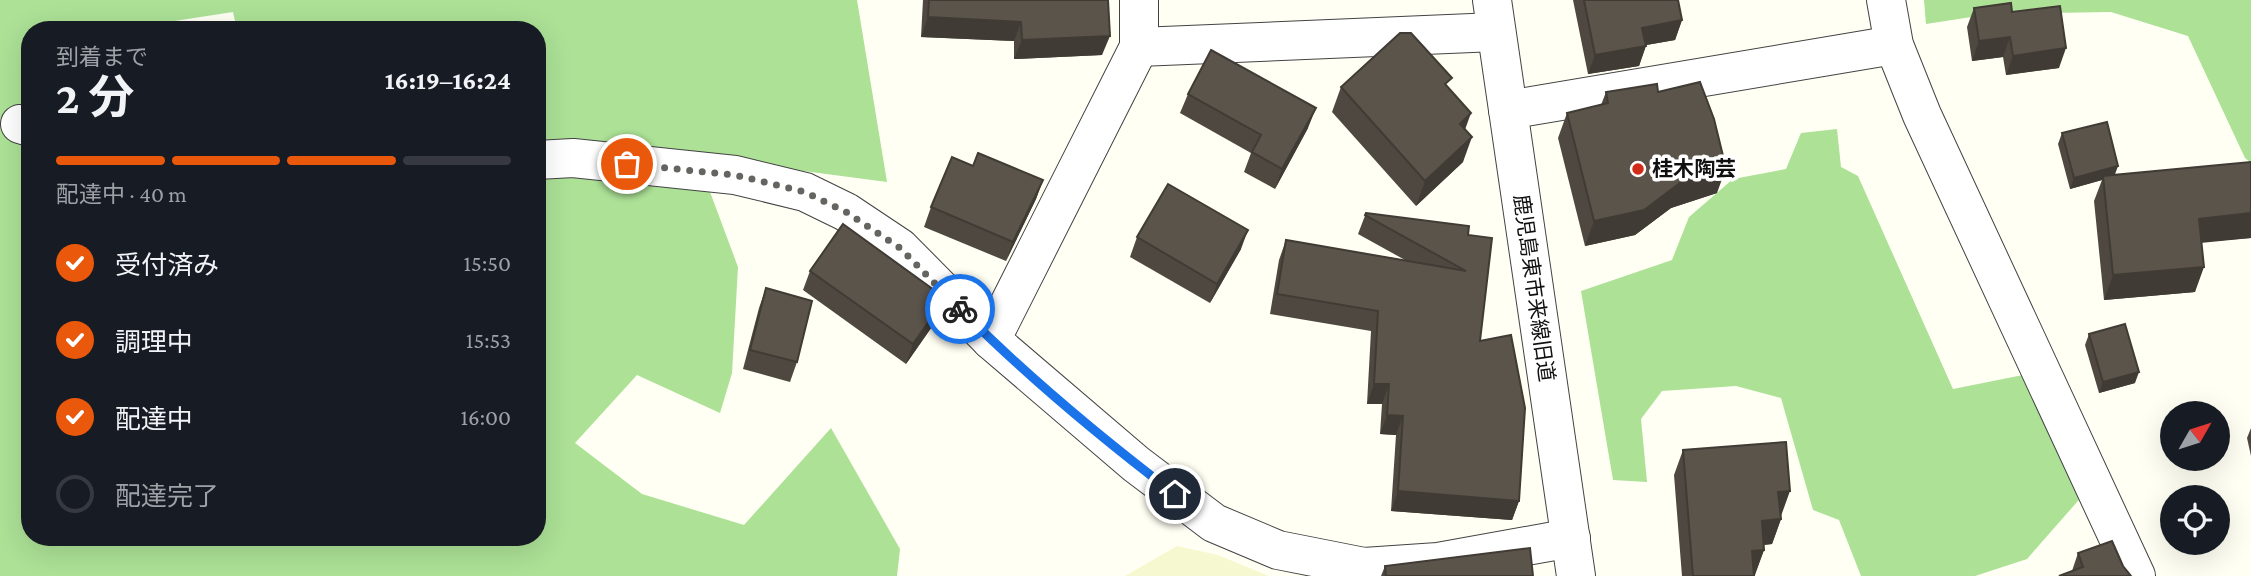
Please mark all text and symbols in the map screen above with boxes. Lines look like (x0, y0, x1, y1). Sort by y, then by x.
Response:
text: 到着まで (56, 44, 148, 70)
text: 16:19–16:24 (385, 66, 511, 95)
text: 2 分 (56, 72, 134, 123)
pin (597, 134, 657, 194)
icon: bag (608, 145, 646, 183)
place label: 桂木陶芸 (1652, 157, 1736, 181)
marker: 桂木陶芸 (1630, 161, 1646, 177)
text: 配達中 · 40 m (56, 181, 187, 207)
street label: 鹿児島東市来線旧道 (1509, 193, 1559, 383)
icon: check (56, 244, 94, 282)
text: 15:50 (463, 250, 511, 276)
text: 受付済み (115, 251, 219, 280)
courier (925, 274, 995, 344)
icon: bike (941, 290, 979, 328)
icon: check (56, 321, 94, 359)
text: 15:53 (466, 327, 511, 353)
text: 調理中 (115, 328, 193, 357)
icon: check (56, 398, 94, 436)
north arrow (2160, 401, 2230, 471)
map controls (2160, 401, 2230, 555)
text: 16:00 (460, 404, 511, 430)
text: 配達中 (115, 405, 193, 434)
pin (1145, 464, 1205, 524)
icon: home (1156, 475, 1194, 513)
text: 配達完了 (115, 482, 219, 511)
button: locate (2160, 485, 2230, 555)

